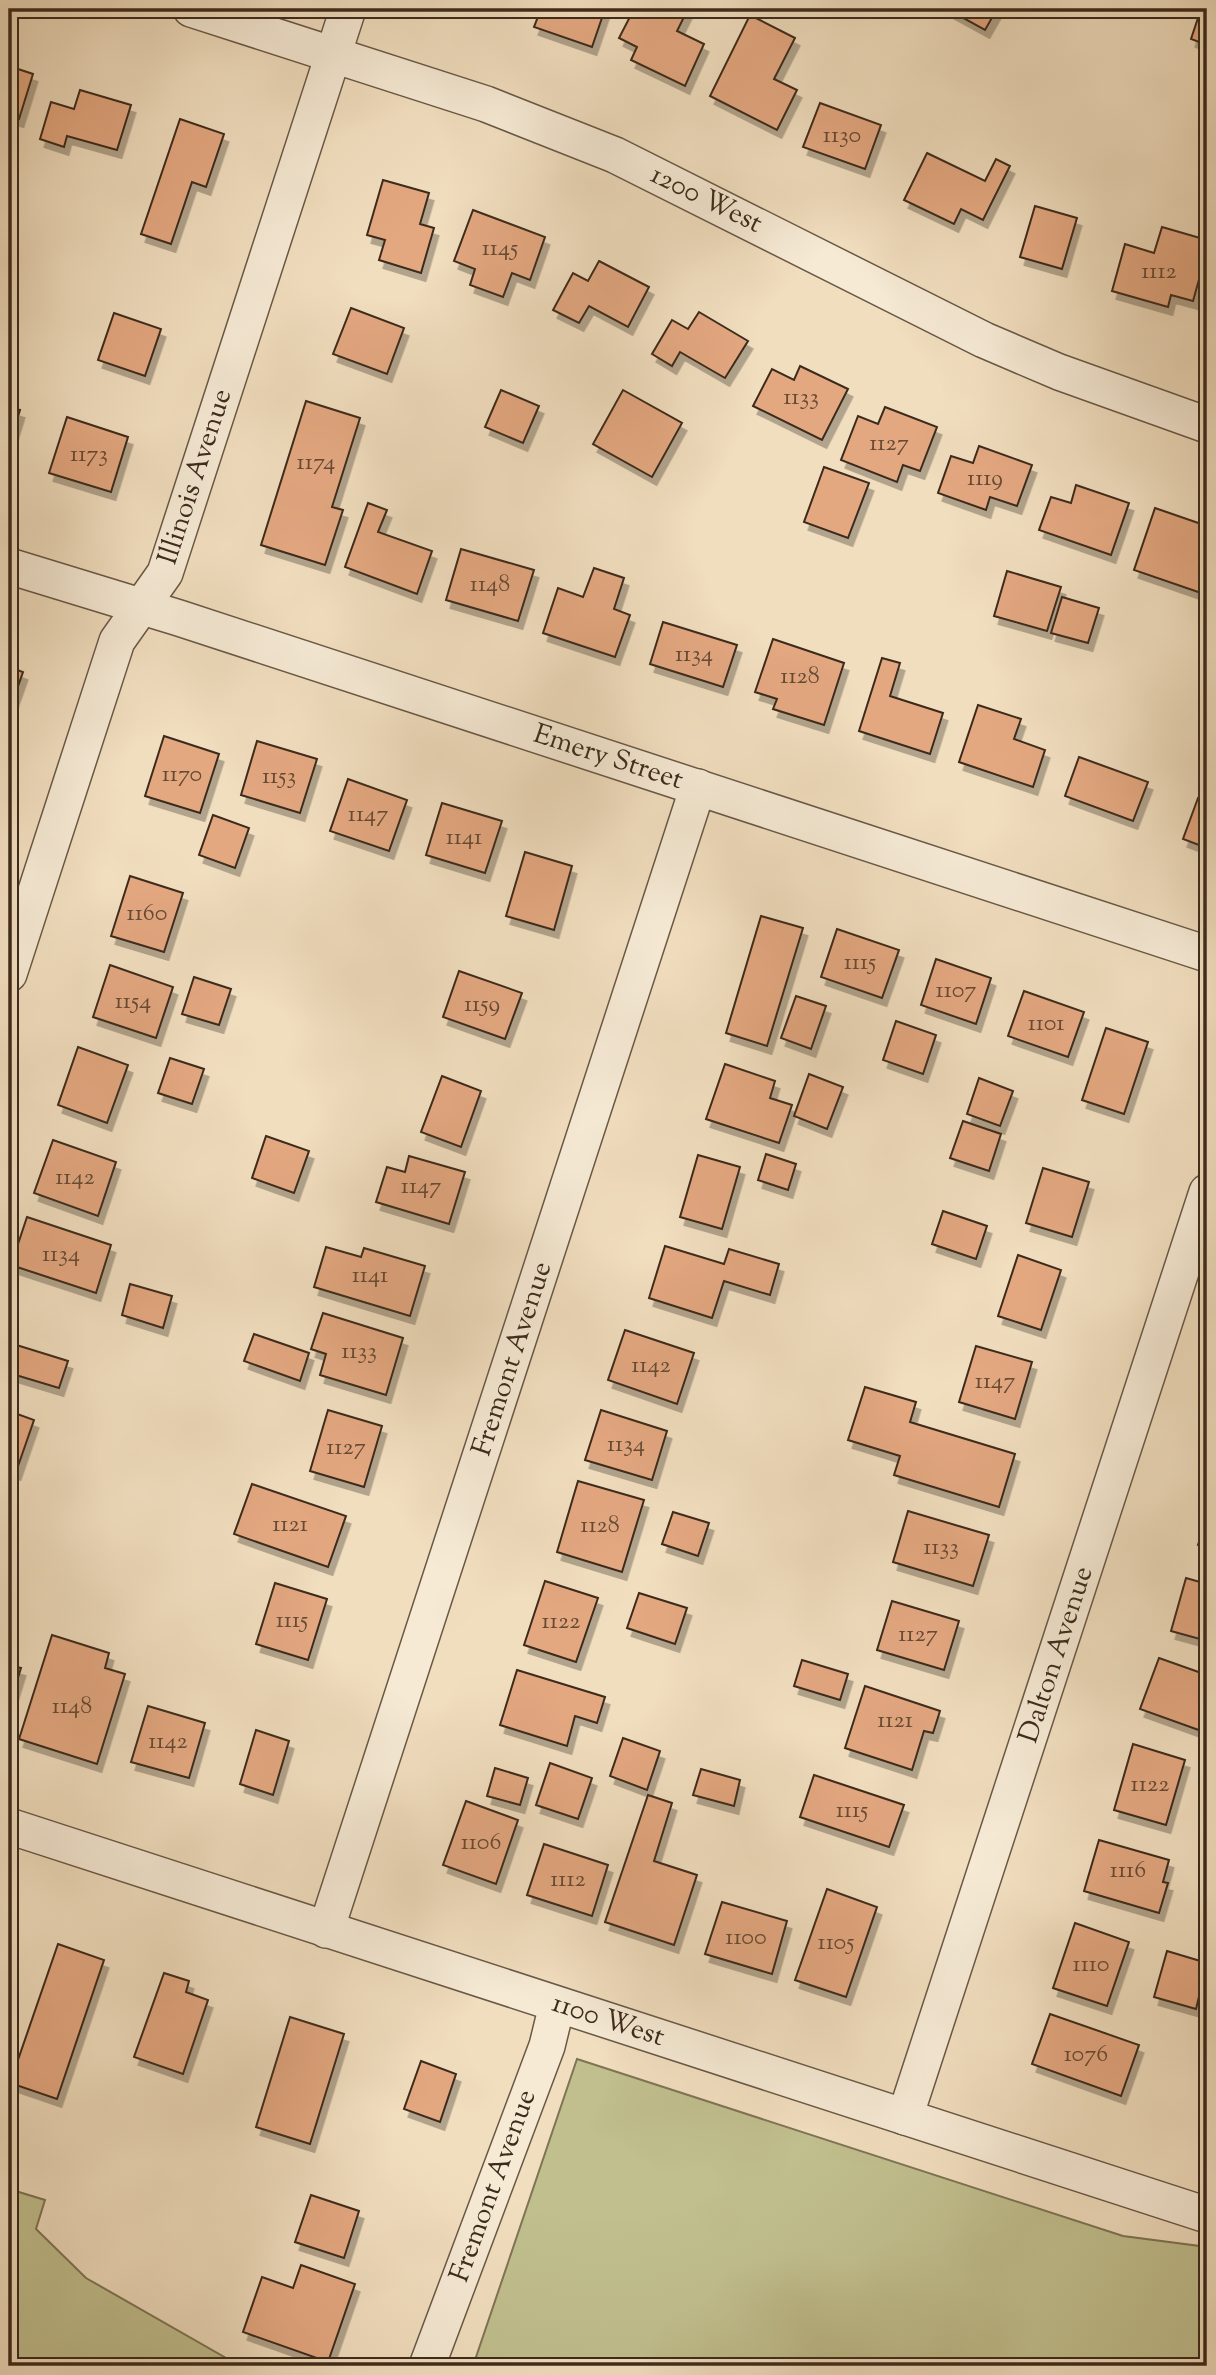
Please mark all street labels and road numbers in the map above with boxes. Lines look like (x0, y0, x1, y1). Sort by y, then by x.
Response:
street label: 1200 West (643, 156, 769, 245)
street label: Illinois Avenue (149, 384, 243, 570)
street label: Emery Street (528, 715, 689, 801)
street label: Fremont Avenue (463, 1257, 563, 1461)
street label: Dalton Avenue (1010, 1562, 1104, 1748)
street label: 1100 West (546, 1984, 670, 2058)
street label: Fremont Avenue (441, 2084, 547, 2288)

